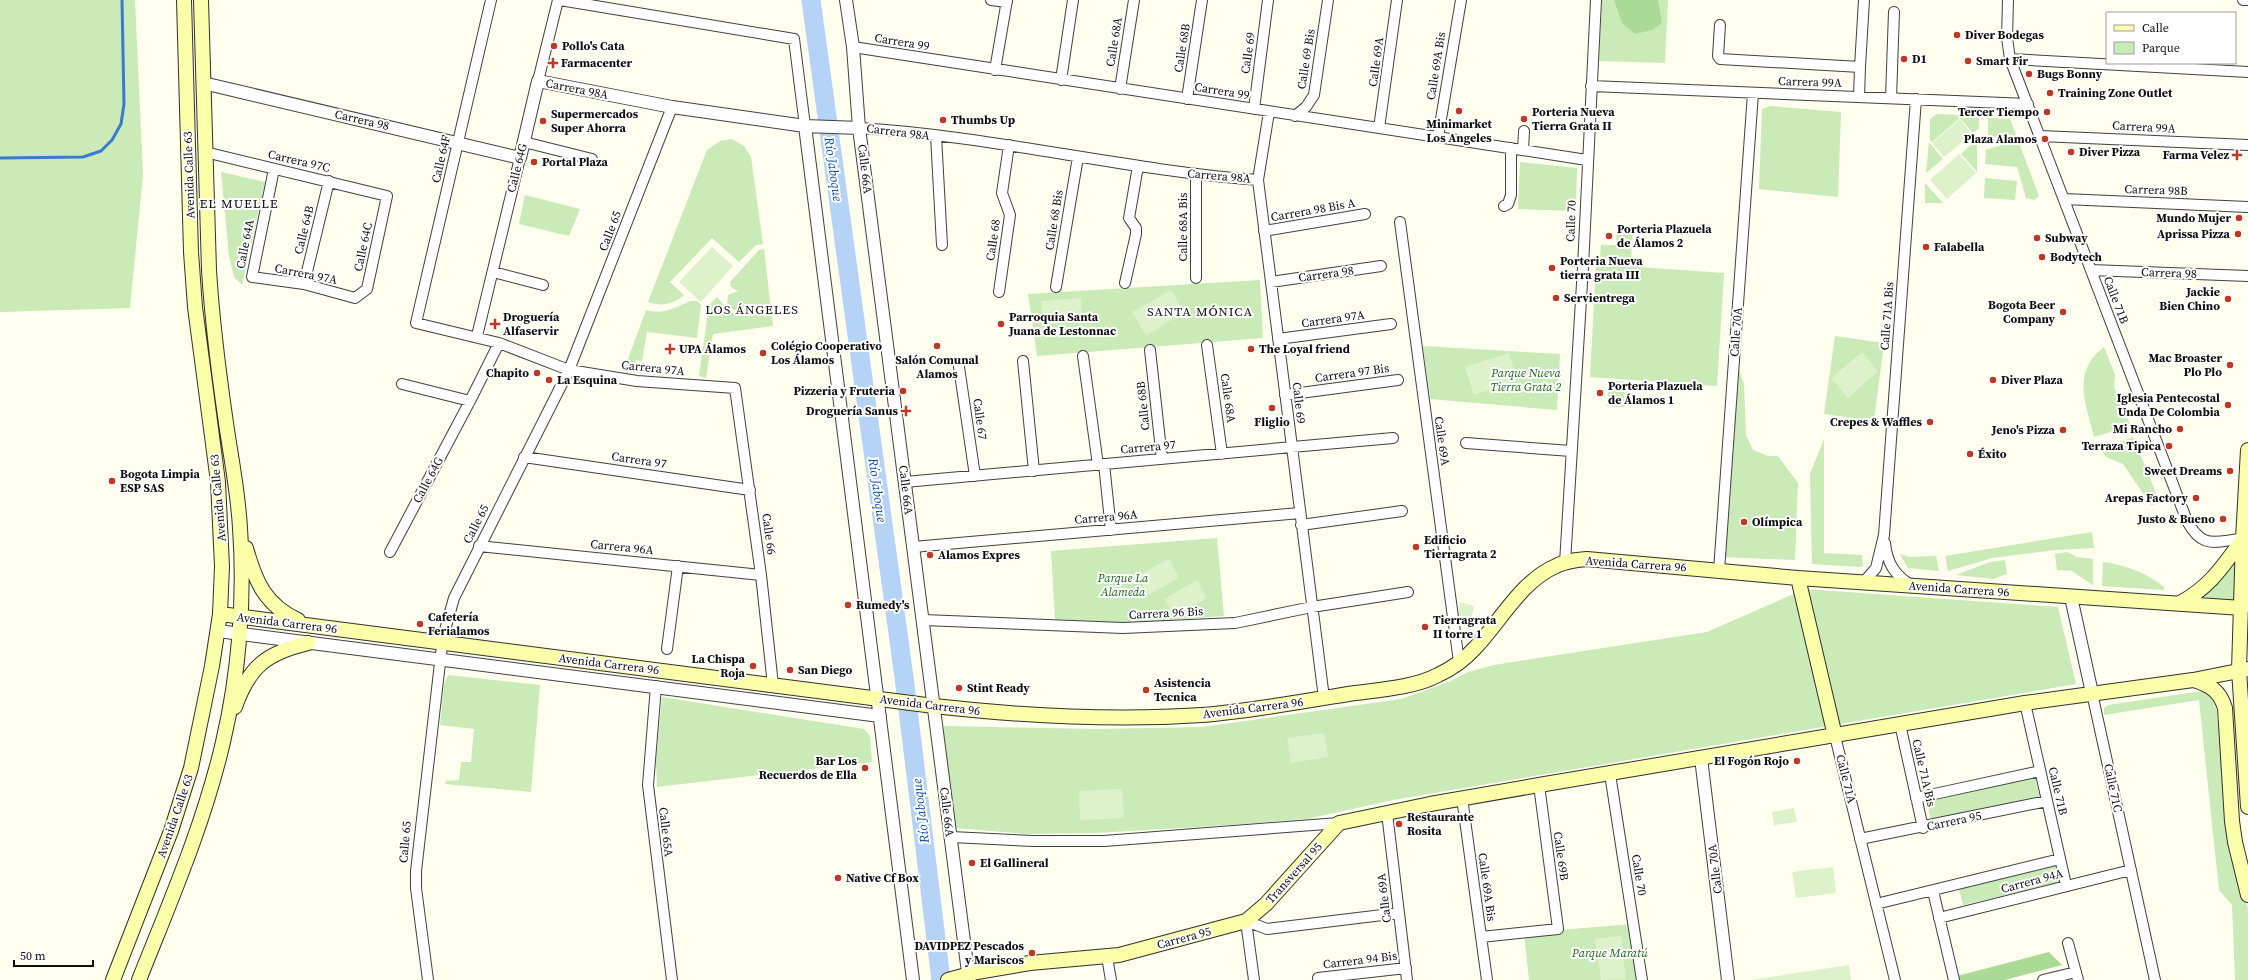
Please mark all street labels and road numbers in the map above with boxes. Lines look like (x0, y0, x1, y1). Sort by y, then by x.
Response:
street label: Calle 68A (1102, 16, 1126, 68)
street label: Calle 68B (1170, 22, 1194, 74)
street label: Calle 69 Bis (1293, 28, 1319, 90)
street label: Carrera 99 (873, 30, 931, 54)
street label: Calle 69 (1237, 31, 1259, 75)
street label: Calle 69A Bis (1423, 31, 1449, 101)
street label: Calle 69A (1365, 36, 1387, 88)
street label: Carrera 99A (1778, 73, 1842, 91)
street label: Carrera 98A (544, 75, 610, 103)
street label: Carrera 99 (1193, 79, 1251, 103)
street label: Carrera 98 (333, 106, 391, 134)
street label: Carrera 99A (2112, 117, 2176, 137)
street label: Carrera 98A (865, 120, 931, 144)
street label: Avenida Calle 63 (179, 131, 199, 219)
street label: Calle 64F (428, 133, 454, 185)
street label: Calle 64G (503, 142, 531, 194)
street label: Calle 66A (854, 143, 876, 195)
street label: Carrera 97C (266, 146, 332, 176)
street label: Carrera 98A (1187, 165, 1251, 187)
street label: Carrera 98B (2124, 181, 2188, 199)
street label: Calle 68 Bis (1041, 189, 1067, 251)
street label: Calle 68A Bis (1175, 193, 1191, 261)
street label: Carrera 98 Bis A (1270, 195, 1357, 225)
street label: Calle 70 (1562, 200, 1580, 242)
street label: Calle 64B (290, 204, 318, 256)
street label: Calle 65 (595, 209, 625, 253)
street label: Calle 64A (232, 218, 258, 270)
street label: Calle 68 (982, 218, 1004, 262)
street label: Calle 64C (350, 221, 376, 273)
street label: Carrera 97A (273, 260, 339, 288)
street label: Carrera 98 (1297, 262, 1355, 286)
street label: Carrera 98 (2141, 264, 2197, 282)
street label: Calle 71B (2100, 274, 2132, 326)
street label: Calle 71A Bis (1877, 281, 1897, 351)
street label: Carrera 97A (1300, 307, 1366, 331)
street label: Calle 70A (1726, 307, 1746, 357)
street label: Carrera 97A (621, 357, 685, 379)
street label: Carrera 97 Bis (1314, 360, 1390, 386)
street label: Calle 68A (1217, 372, 1239, 424)
street label: Calle 68B (1132, 380, 1154, 431)
street label: Calle 69 (1289, 381, 1309, 425)
street label: Calle 67 (969, 397, 991, 441)
street label: Calle 69A (1431, 415, 1453, 467)
street label: Carrera 97 (1120, 437, 1176, 457)
street label: Carrera 97 (610, 448, 668, 472)
street label: Avenida Calle 63 (206, 454, 230, 542)
street label: Calle 64G (409, 454, 447, 506)
street label: Calle 66A (895, 464, 917, 516)
street label: Calle 65 (459, 502, 493, 546)
street label: Carrera 96A (1074, 506, 1138, 528)
street label: Calle 66 (758, 512, 780, 556)
street label: Carrera 96A (590, 536, 654, 558)
street label: Avenida Carrera 96 (1585, 552, 1687, 576)
street label: Avenida Carrera 96 (1908, 577, 2010, 601)
street label: Carrera 96 Bis (1128, 603, 1204, 623)
street label: Avenida Carrera 96 (236, 609, 338, 637)
street label: Avenida Carrera 96 (558, 650, 660, 678)
street label: Avenida Carrera 96 (879, 691, 981, 719)
street label: Avenida Carrera 96 (1202, 694, 1304, 722)
street label: Calle 71A Bis (1908, 738, 1940, 808)
street label: Calle 71A (1832, 753, 1860, 805)
street label: Calle 71C (2100, 762, 2126, 814)
street label: Calle 71B (2045, 765, 2071, 817)
street label: Avenida Calle 63 (153, 772, 197, 860)
street label: Calle 66A (936, 786, 958, 838)
street label: Calle 65A (655, 806, 677, 858)
street label: Carrera 95 (1925, 807, 1983, 835)
street label: Calle 65 (395, 821, 415, 863)
street label: Calle 69B (1550, 830, 1572, 882)
street label: Transversal 95 (1262, 839, 1326, 907)
street label: Calle 70A (1704, 843, 1726, 895)
street label: Calle 69A Bis (1474, 852, 1500, 922)
street label: Calle 70 (1628, 853, 1650, 897)
street label: Carrera 94A (1999, 865, 2065, 897)
street label: Calle 69A (1373, 872, 1395, 924)
street label: Carrera 95 (1155, 923, 1213, 953)
street label: Carrera 94 Bis (1322, 948, 1398, 972)

